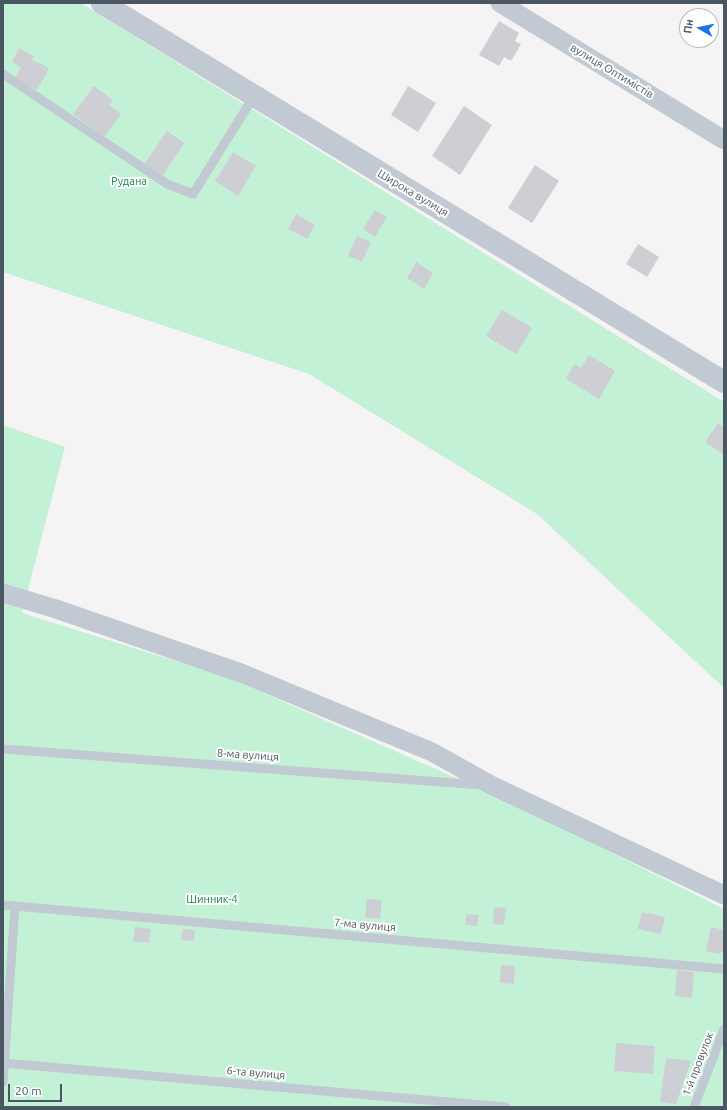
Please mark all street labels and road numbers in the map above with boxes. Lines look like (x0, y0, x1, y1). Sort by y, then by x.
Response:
street label: вулиця Оптимістів (568, 41, 656, 101)
street label: Широка вулиця (375, 167, 451, 219)
street label: 8-ма вулиця (217, 746, 279, 764)
street label: 7-ма вулиця (334, 916, 396, 934)
street label: 1-й провулок (680, 1030, 716, 1098)
street label: 6-та вулиця (226, 1064, 286, 1082)

